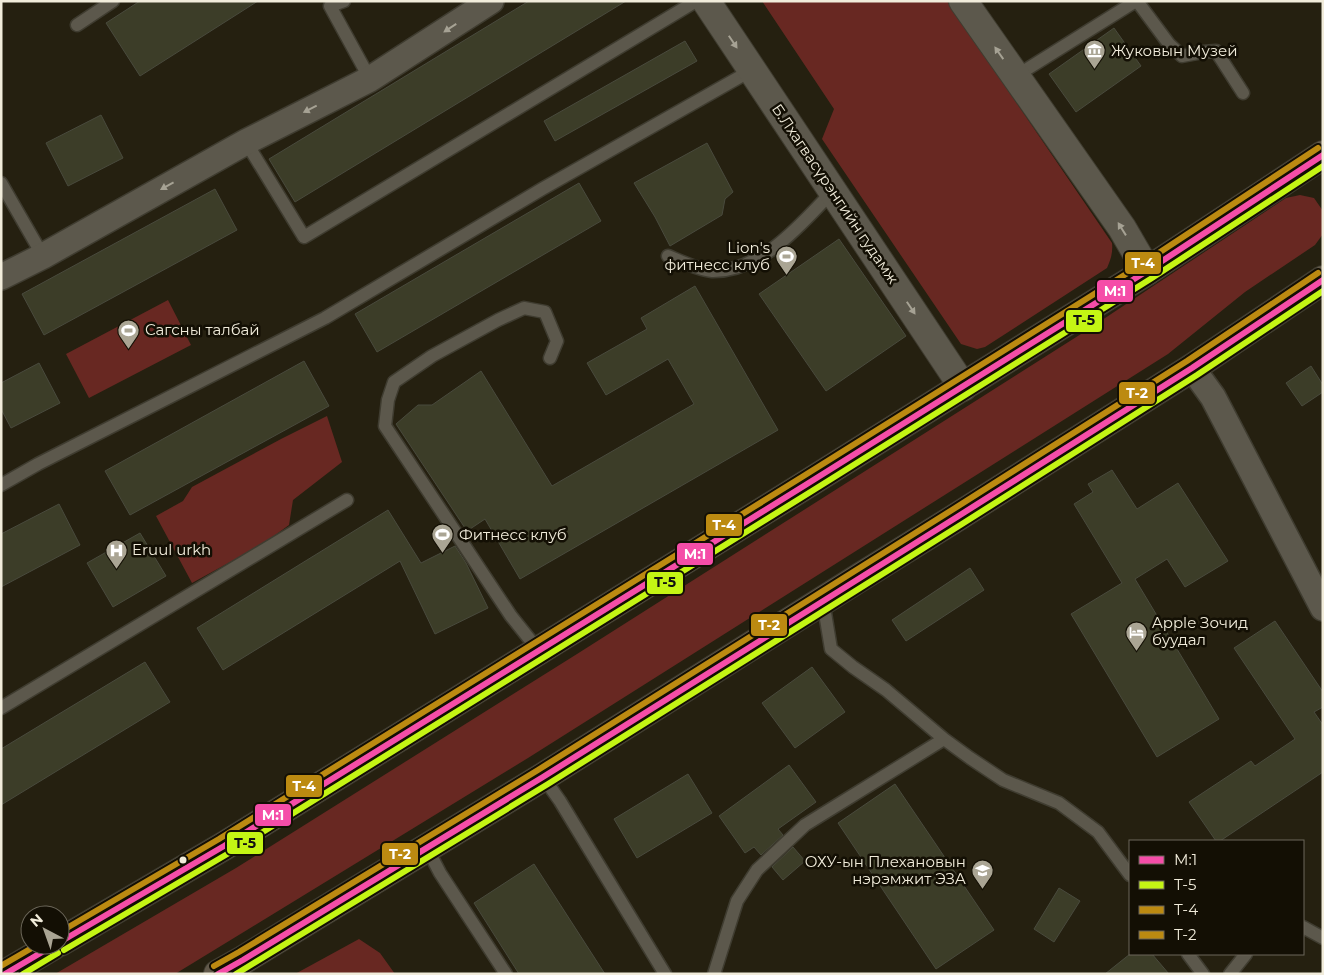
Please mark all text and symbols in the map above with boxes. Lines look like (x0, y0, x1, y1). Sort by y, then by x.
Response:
one-way arrow (444, 23, 457, 32)
one-way arrow (728, 35, 738, 48)
museum icon: Жуковын Музей (1083, 39, 1107, 70)
place label: Жуковын Музей (1111, 41, 1238, 60)
one-way arrow (994, 46, 1004, 60)
street label: Б.Лхагвасүрэнгийн гудамж (768, 100, 903, 288)
one-way arrow (303, 106, 317, 114)
one-way arrow (160, 182, 174, 191)
one-way arrow (1118, 222, 1127, 236)
place label: Lion's фитнесс клуб (664, 238, 770, 274)
sports icon: Lion's фитнесс клуб (774, 245, 798, 276)
line badge: Т-4 (1124, 251, 1162, 275)
text: Т-4 (1131, 254, 1155, 272)
line badge: М:1 (1096, 279, 1134, 303)
text: М:1 (1104, 282, 1126, 300)
one-way arrow (906, 301, 916, 315)
line badge: Т-5 (1065, 309, 1103, 333)
text: Т-5 (1073, 311, 1095, 329)
sports icon: Сагсны талбай (117, 318, 141, 349)
place label: Сагсны талбай (145, 320, 260, 339)
line badge: Т-2 (1118, 381, 1156, 405)
text: Т-2 (1126, 384, 1148, 402)
line badge: Т-4 (705, 513, 743, 537)
text: Т-4 (712, 516, 736, 534)
sports icon: Фитнесс клуб (431, 523, 455, 554)
place label: Фитнесс клуб (459, 525, 567, 544)
hospital icon: Eruul urkh (104, 538, 128, 569)
place label: Eruul urkh (132, 540, 211, 559)
line badge: М:1 (676, 542, 714, 566)
text: М:1 (684, 545, 706, 563)
line badge: Т-5 (646, 571, 684, 595)
text: Т-5 (654, 573, 676, 591)
line badge: Т-2 (750, 613, 788, 637)
place label: Apple Зочид буудал (1152, 613, 1248, 649)
text: Т-2 (758, 616, 780, 634)
hotel icon: Apple Зочид буудал (1124, 620, 1148, 651)
line badge: Т-4 (285, 774, 323, 798)
text: Т-4 (292, 777, 316, 795)
line badge: М:1 (254, 803, 292, 827)
text: М:1 (262, 806, 284, 824)
line badge: Т-5 (226, 831, 264, 855)
text: Т-5 (234, 834, 256, 852)
legend (1129, 840, 1304, 955)
line badge: Т-2 (381, 842, 419, 866)
text: Т-2 (389, 845, 411, 863)
text: М:1 (1174, 850, 1197, 869)
place label: ОХУ-ын Плехановын нэрэмжит ЭЗА (805, 852, 966, 888)
unlabelled marker (178, 855, 188, 865)
school or university icon: ОХУ-ын Плехановын нэрэмжит ЭЗА (970, 859, 994, 890)
text: Т-5 (1174, 875, 1197, 894)
text: Т-4 (1174, 900, 1198, 919)
north arrow (20, 905, 70, 955)
text: N (26, 910, 47, 931)
text: Т-2 (1174, 925, 1196, 944)

